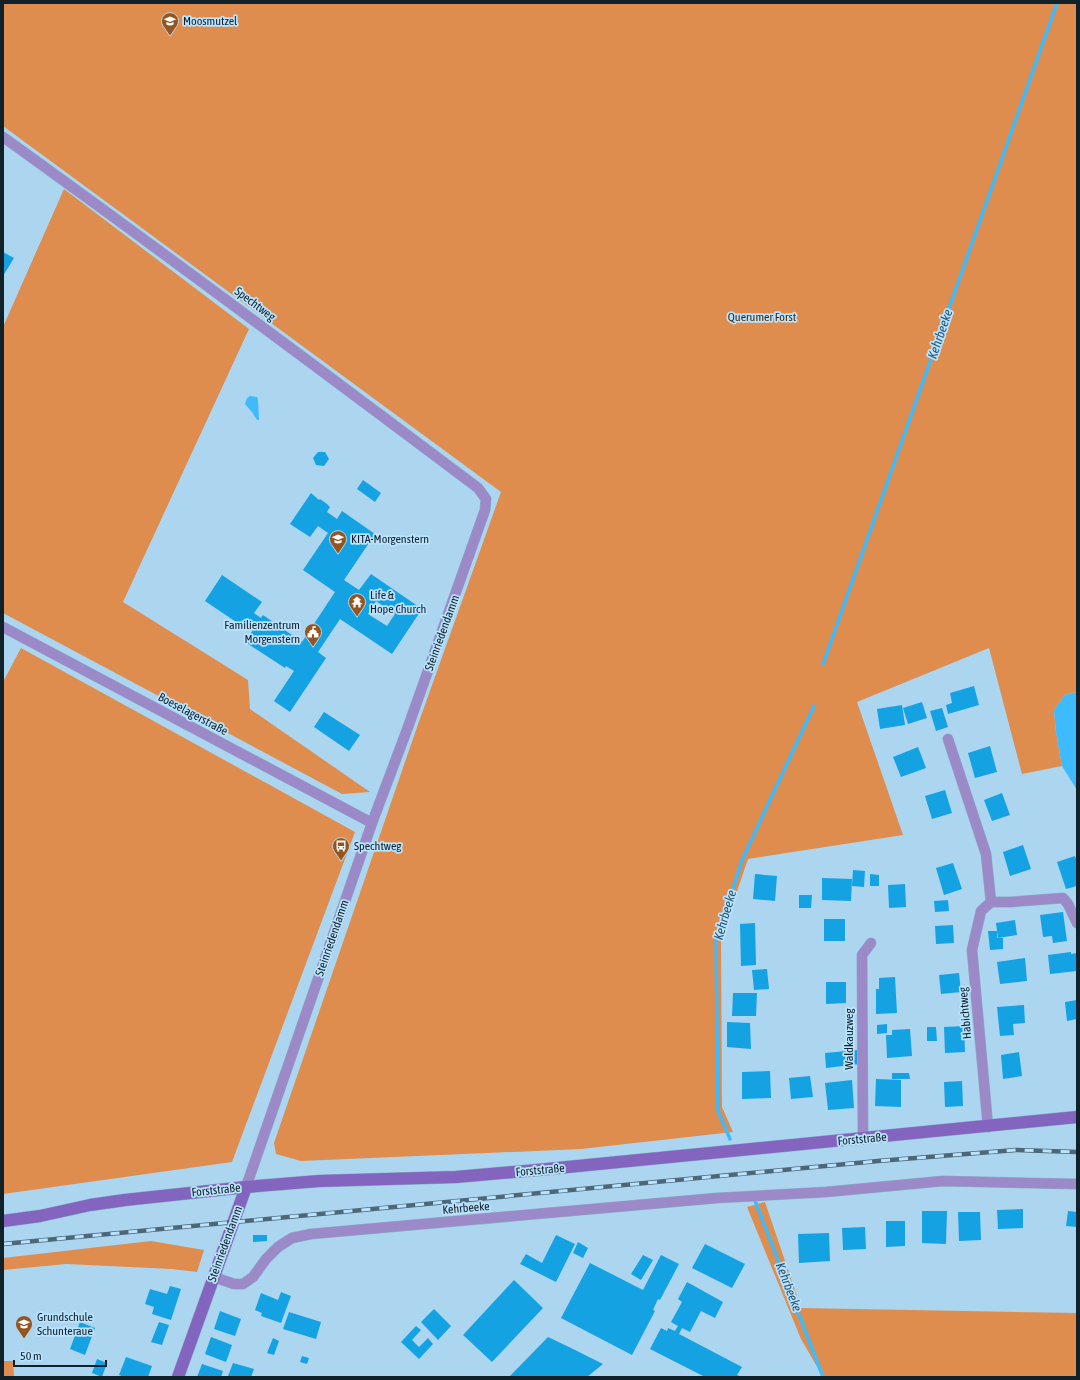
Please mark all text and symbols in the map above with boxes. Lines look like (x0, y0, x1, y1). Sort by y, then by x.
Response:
school or university icon: Moosmutzel (160, 11, 180, 36)
place label: Moosmutzel (183, 14, 238, 28)
street label: Spechtweg (232, 284, 279, 324)
water label: Kehrbeeke (925, 307, 955, 361)
park label: Querumer Forst (728, 310, 797, 324)
school or university icon: KITA-Morgenstern (328, 529, 348, 554)
place label: KITA-Morgenstern (351, 532, 429, 546)
place label: Life & Hope Church (370, 588, 426, 616)
temple icon: Life & Hope Church (347, 592, 367, 617)
street label: Steinriedendamm (422, 593, 462, 673)
place label: Familienzentrum Morgenstern (224, 618, 300, 646)
public building icon: Familienzentrum Morgenstern (303, 622, 323, 647)
street label: Boeselagerstraße (156, 690, 230, 738)
bus stop icon: Spechtweg (331, 836, 351, 861)
place label: Spechtweg (354, 839, 402, 853)
water label: Kehrbeeke (711, 888, 739, 942)
street label: Steinriedendamm (312, 898, 352, 978)
street label: Habichtweg (956, 985, 974, 1040)
street label: Waldkauzweg (842, 1008, 856, 1070)
street label: Forststraße (837, 1130, 887, 1148)
street label: Forststraße (515, 1161, 565, 1179)
street label: Forststraße (191, 1180, 241, 1200)
street label: Kehrbeeke (442, 1199, 490, 1217)
street label: Steinriedendamm (205, 1204, 245, 1284)
water label: Kehrbeeke (773, 1260, 805, 1314)
place label: Grundschule Schunteraue (37, 1310, 93, 1338)
school or university icon: Grundschule Schunteraue (14, 1314, 34, 1339)
scale bar (14, 1342, 106, 1368)
text: 50 m (20, 1349, 42, 1363)

